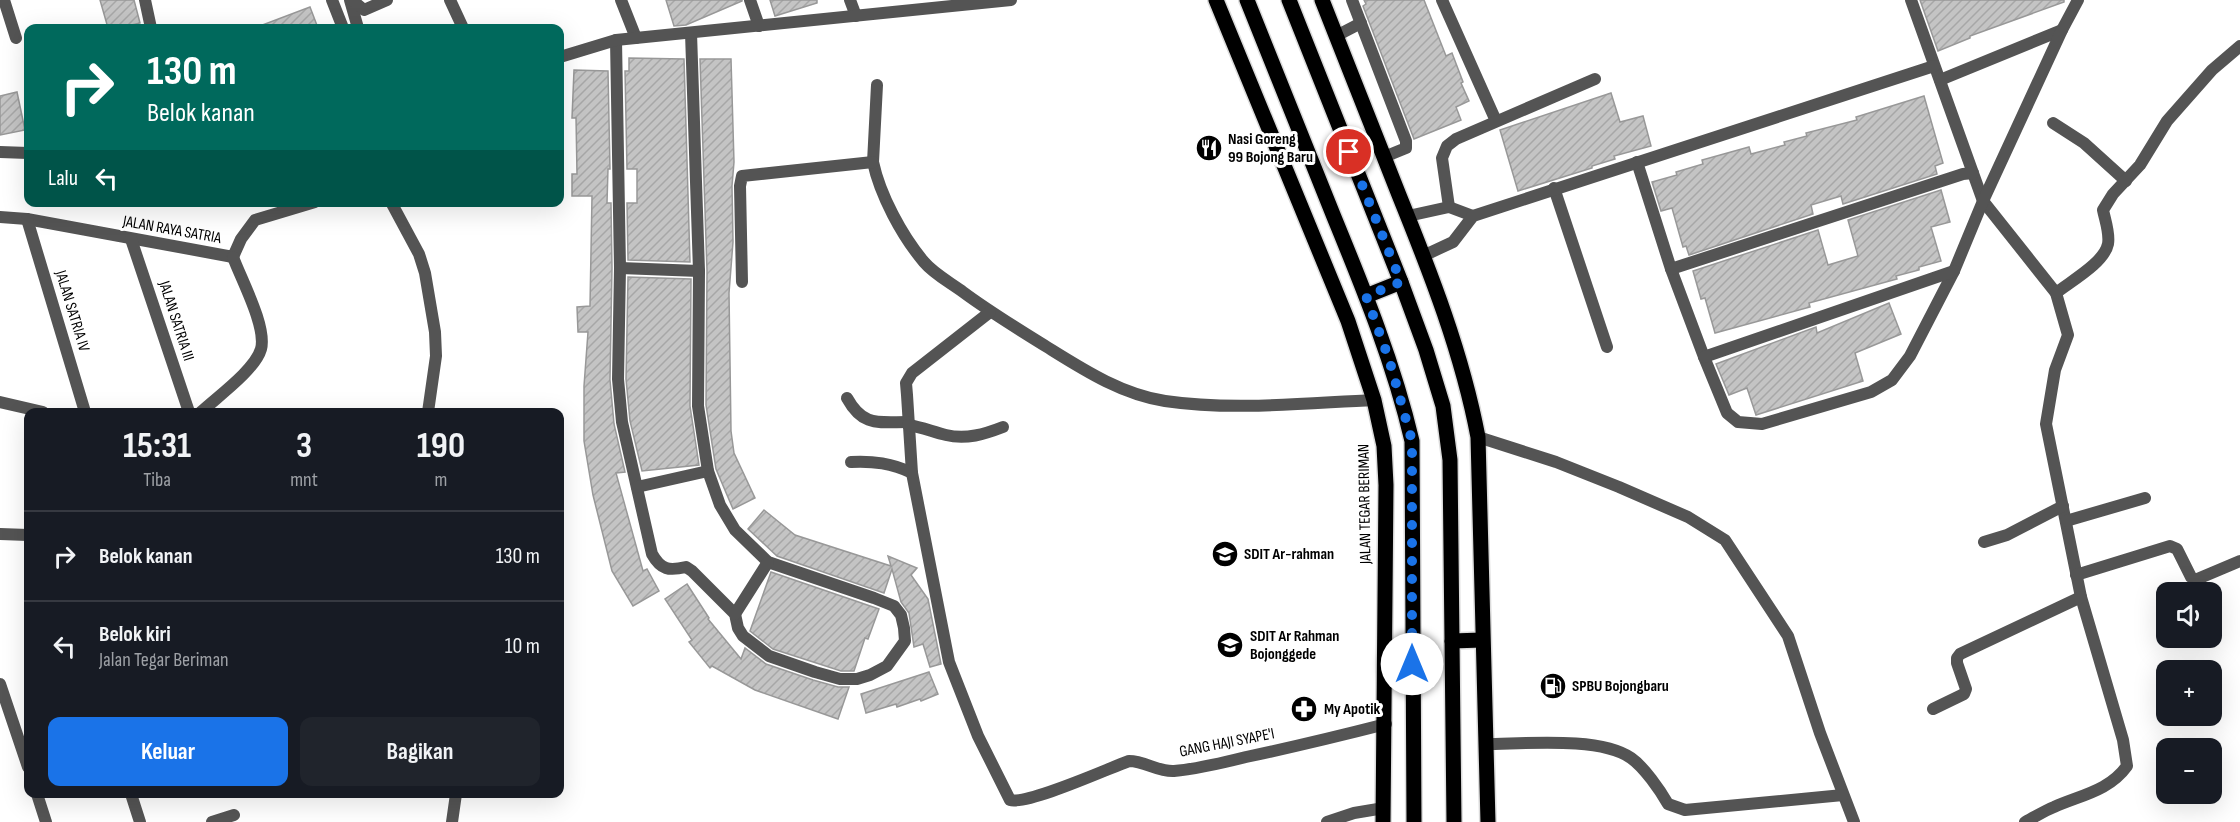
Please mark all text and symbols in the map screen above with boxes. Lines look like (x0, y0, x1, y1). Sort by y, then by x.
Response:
text: 130 m (147, 46, 237, 97)
icon: right (48, 48, 126, 126)
text: Belok kanan (147, 97, 255, 129)
pin (1323, 126, 1374, 177)
place label: Nasi Goreng 99 Bojong Baru (1228, 130, 1313, 167)
restaurant icon: Nasi Goreng 99 Bojong Baru (1194, 133, 1224, 163)
icon: arrive (1332, 135, 1365, 168)
icon: left (90, 162, 123, 195)
text: Lalu (48, 165, 78, 192)
street label: JALAN RAYA SATRIA (120, 212, 223, 248)
street label: JALAN SATRIA IV (50, 267, 94, 355)
street label: JALAN SATRIA III (154, 278, 198, 363)
text: 15:31 (123, 425, 191, 468)
text: 3 (296, 425, 312, 468)
text: 190 (417, 425, 465, 468)
street label: JALAN TEGAR BERIMAN (1354, 444, 1376, 565)
text: Tiba (143, 468, 171, 492)
text: mnt (290, 468, 318, 492)
text: m (434, 468, 447, 492)
school or university icon: SDIT Ar-rahman (1210, 539, 1240, 569)
icon: right (48, 540, 81, 573)
text: Belok kanan (99, 543, 192, 570)
text: 130 m (496, 543, 540, 570)
place label: SDIT Ar-rahman (1244, 545, 1334, 564)
map controls (2156, 582, 2222, 804)
button: sound (2156, 582, 2222, 648)
text: Belok kiri (99, 621, 171, 648)
place label: SDIT Ar Rahman Bojonggede (1250, 627, 1339, 664)
icon: left (48, 630, 81, 663)
school or university icon: SDIT Ar Rahman Bojonggede (1215, 630, 1245, 660)
position arrow (1380, 632, 1444, 696)
text: 10 m (505, 633, 540, 660)
text: Jalan Tegar Beriman (99, 648, 229, 672)
button: + (2156, 660, 2222, 726)
fuel station icon: SPBU Bojongbaru (1538, 671, 1568, 701)
place label: SPBU Bojongbaru (1572, 677, 1669, 696)
pharmacy icon: My Apotik (1289, 694, 1319, 724)
place label: My Apotik (1324, 700, 1381, 719)
button: Keluar (48, 717, 288, 786)
button: Bagikan (300, 717, 540, 786)
street label: GANG HAJI SYAPE'I (1178, 724, 1276, 762)
button: − (2156, 738, 2222, 804)

